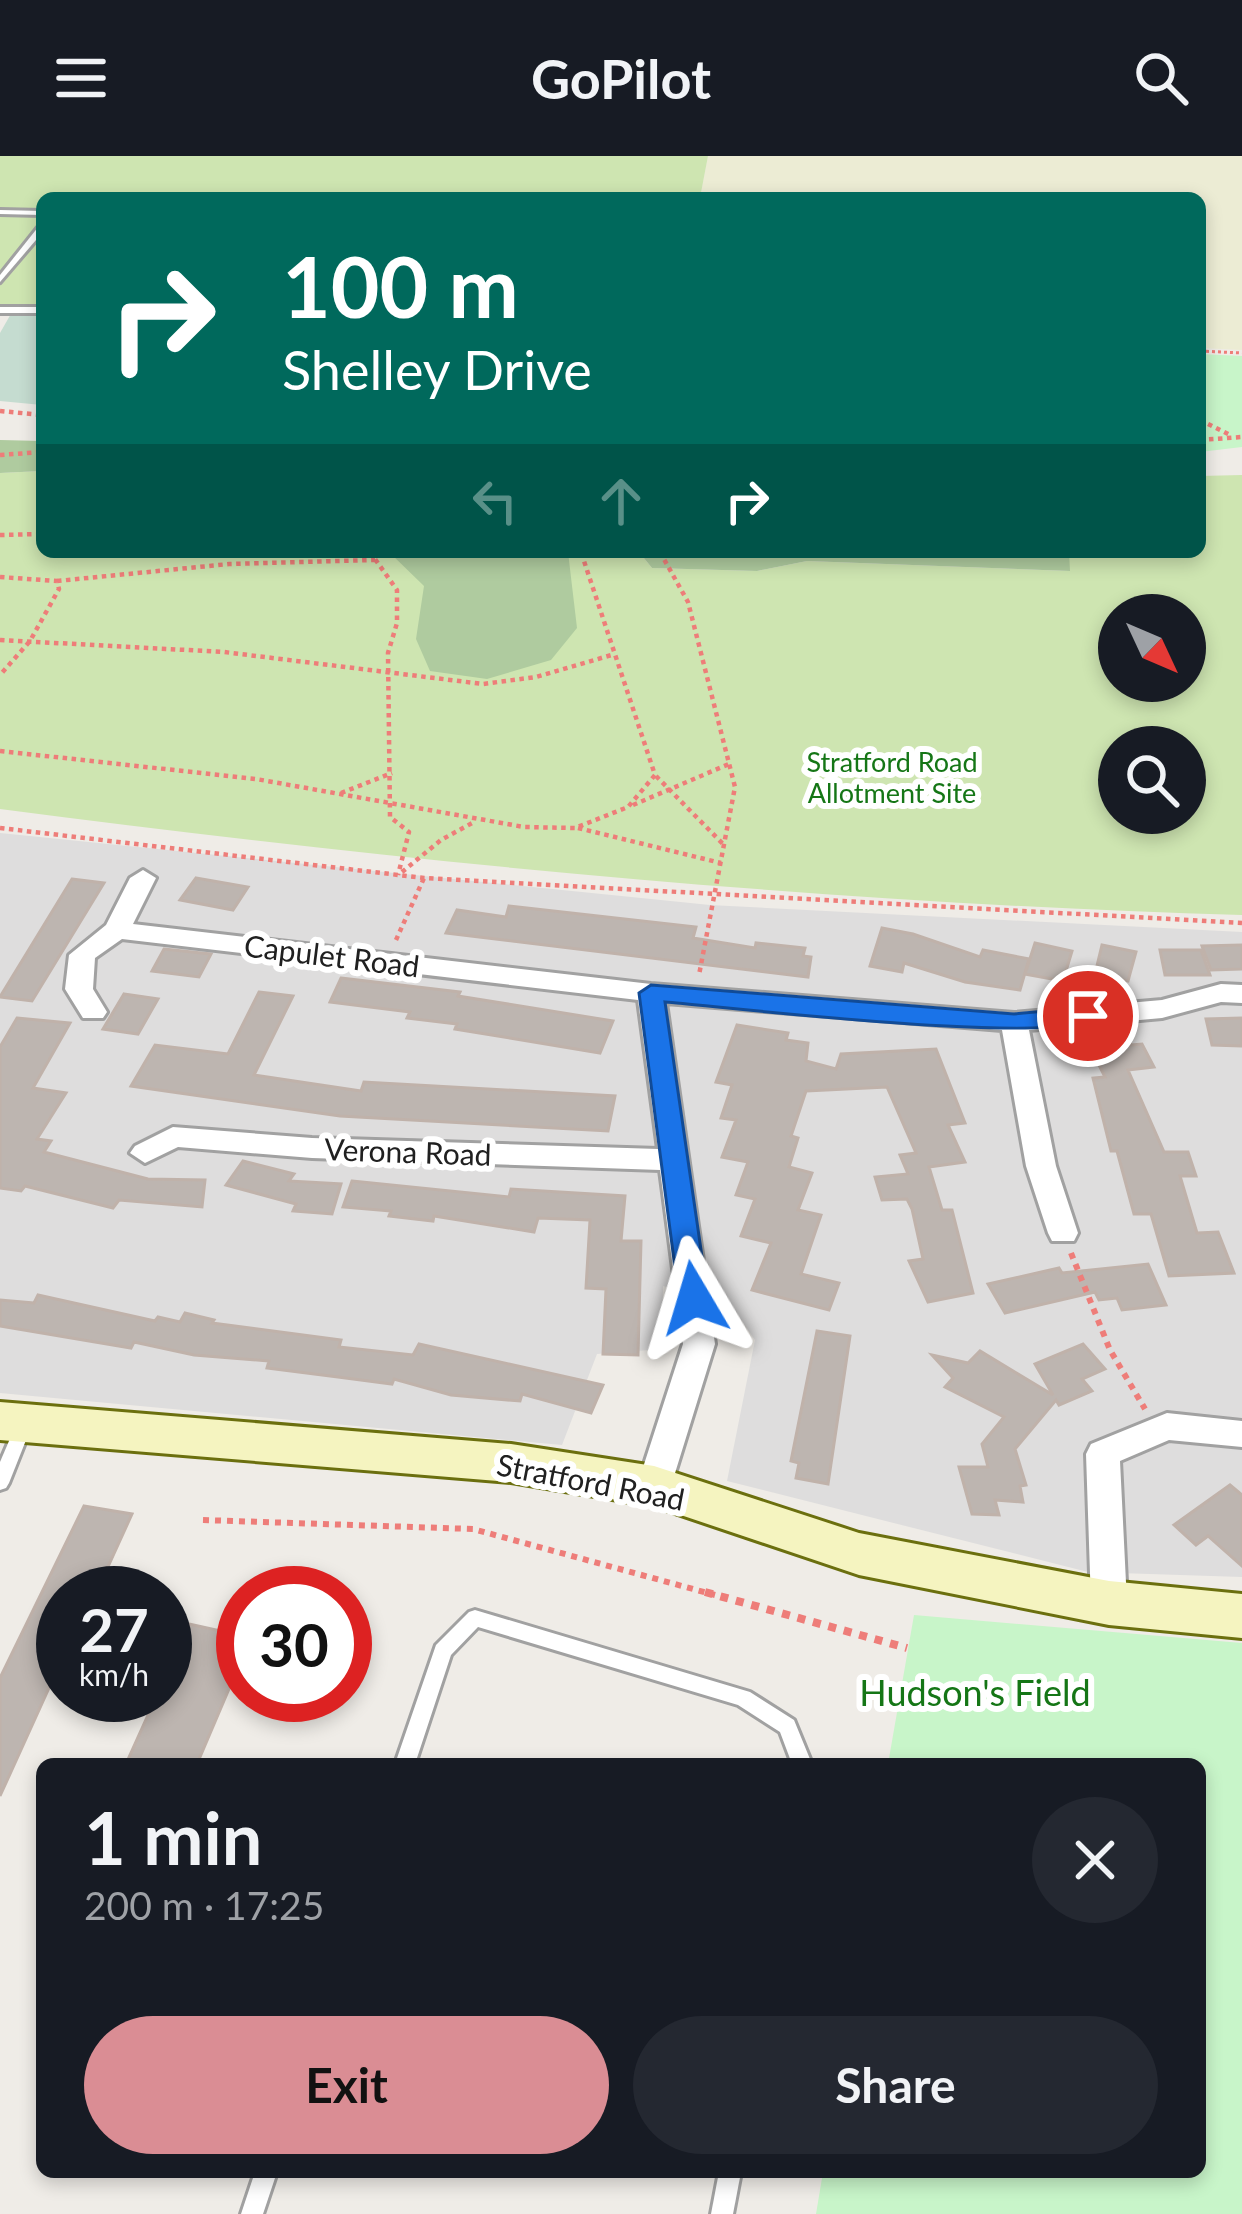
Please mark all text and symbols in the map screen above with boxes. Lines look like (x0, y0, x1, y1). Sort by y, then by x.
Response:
icon: menu (48, 45, 114, 111)
icon: search (1128, 45, 1194, 111)
text: GoPilot (531, 46, 711, 111)
text: 100 m (282, 235, 519, 336)
icon: right (84, 240, 240, 396)
text: Shelley Drive (282, 337, 592, 402)
icon: left (462, 468, 528, 534)
icon: ahead (588, 468, 654, 534)
icon: right (714, 468, 780, 534)
north arrow (1098, 594, 1206, 702)
map controls (1098, 594, 1206, 834)
button: search (1098, 726, 1206, 834)
park label: Stratford Road Allotment Site (806, 745, 978, 809)
street label: Capulet Road (242, 926, 422, 984)
pin (1037, 965, 1139, 1067)
icon: arrive (1055, 983, 1121, 1049)
street label: Verona Road (324, 1130, 492, 1172)
position arrow (631, 1235, 757, 1361)
street label: Stratford Road (494, 1445, 688, 1517)
speed limit sign: 30 (216, 1566, 372, 1722)
text: 27 (79, 1593, 149, 1665)
text: km/h (79, 1656, 149, 1692)
park label: Hudson's Field (859, 1670, 1091, 1714)
text: 1 min (84, 1794, 262, 1880)
button: close (1032, 1797, 1158, 1923)
text: 200 m · 17:25 (84, 1882, 324, 1928)
button: Exit (84, 2016, 609, 2154)
button: Share (633, 2016, 1158, 2154)

